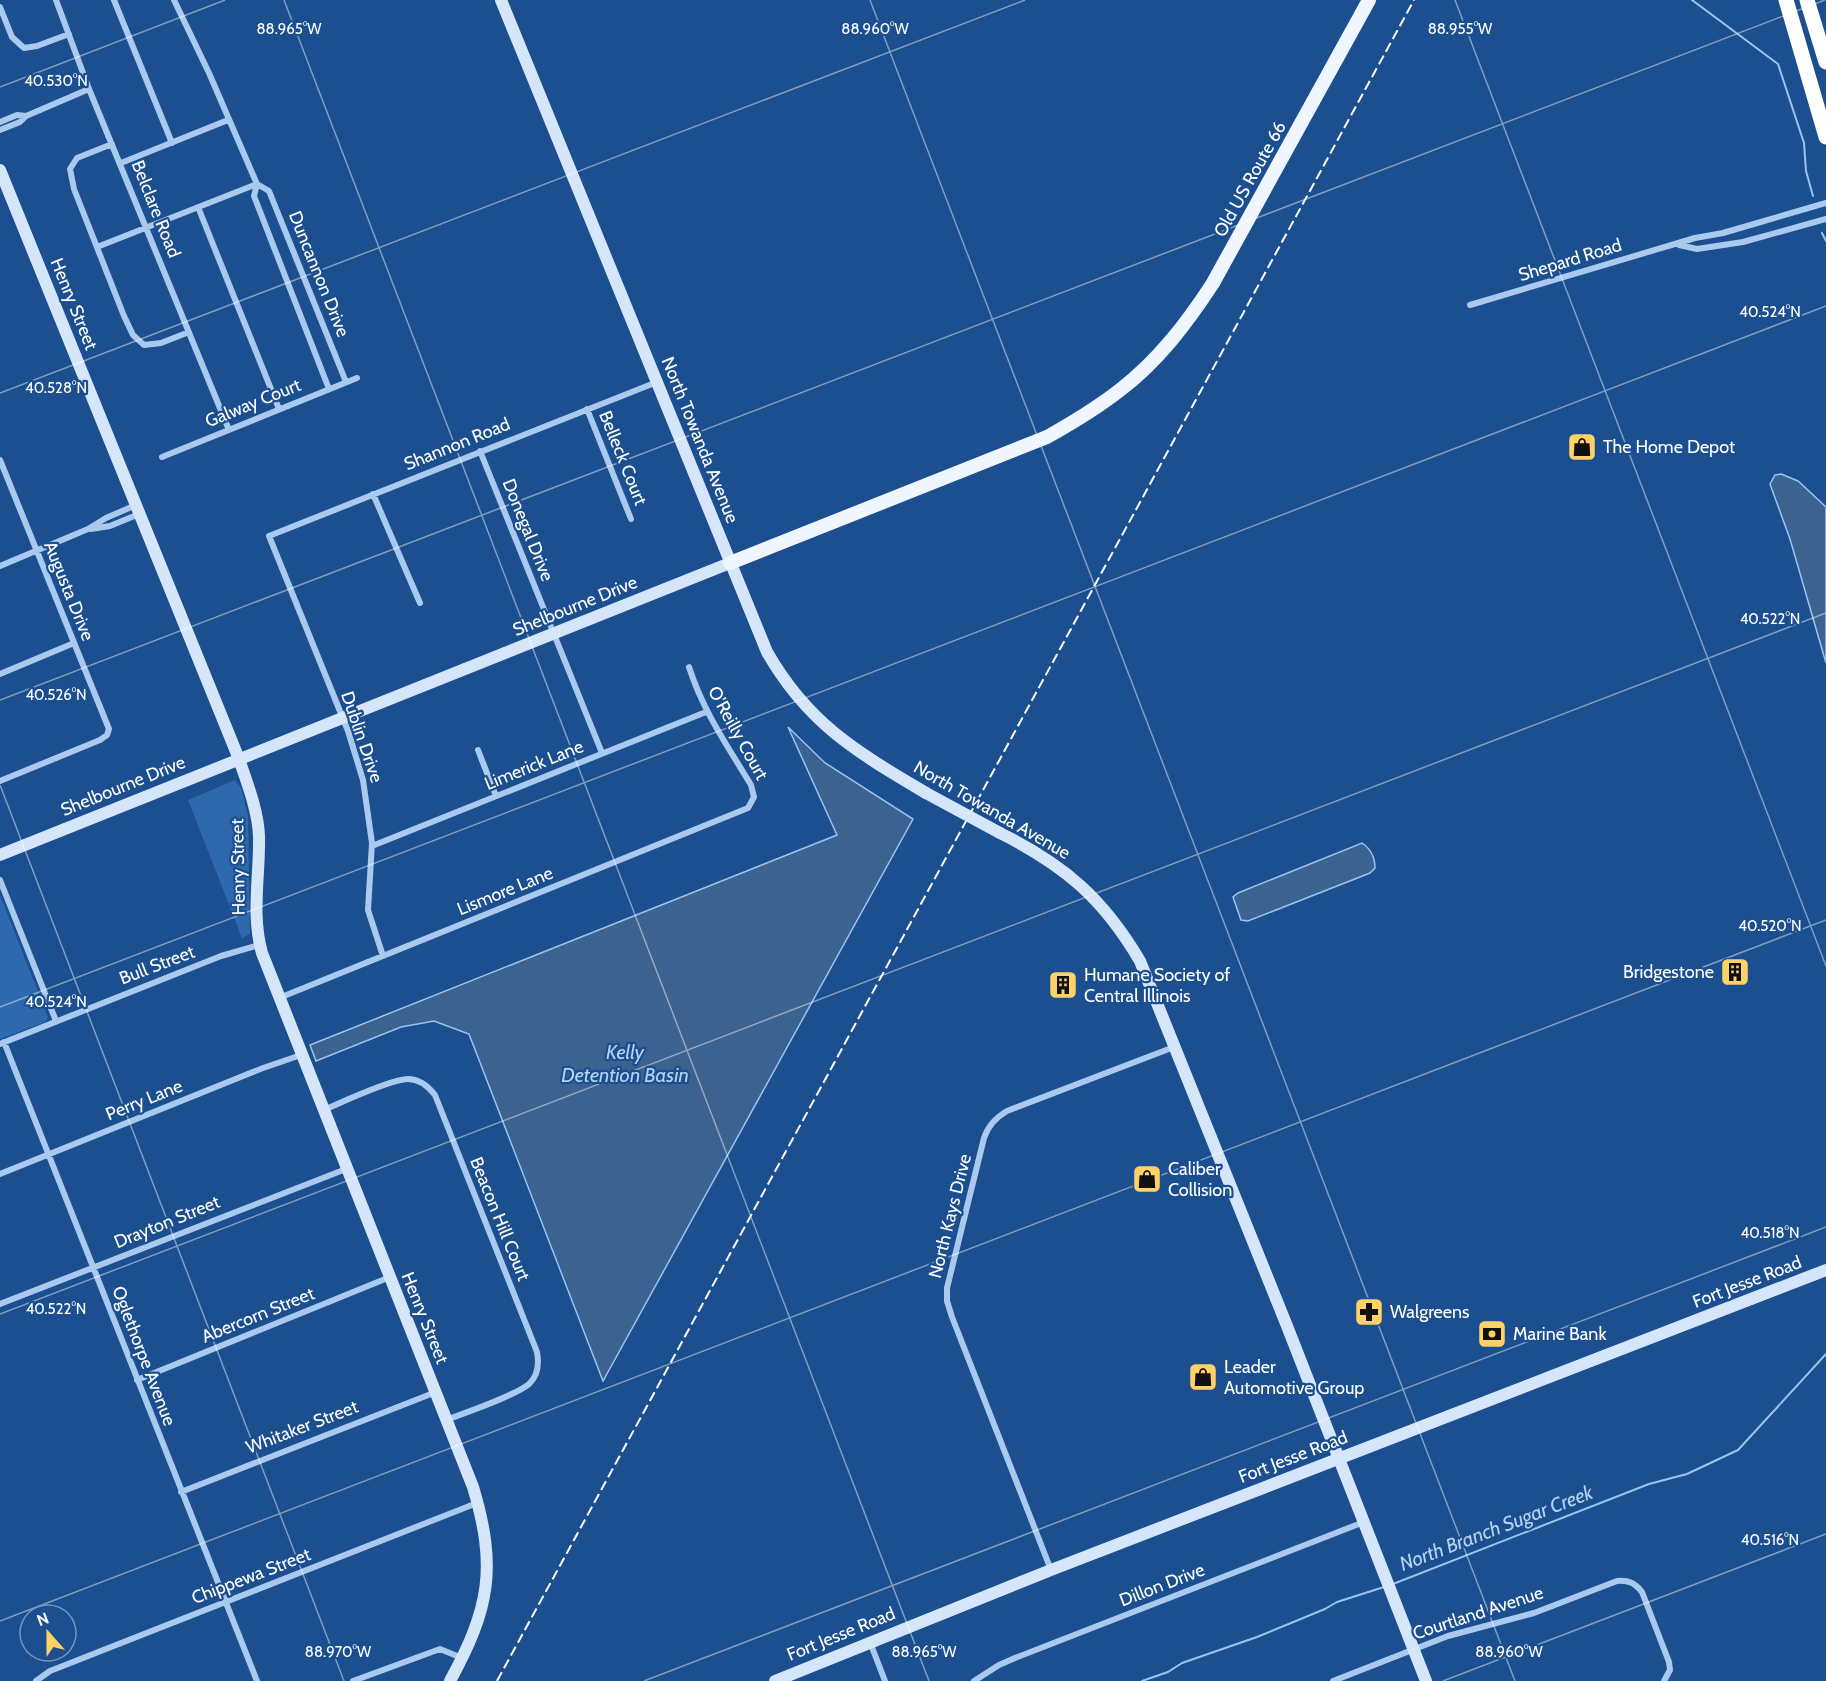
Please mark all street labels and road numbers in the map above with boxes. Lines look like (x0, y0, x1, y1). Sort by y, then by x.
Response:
street label: Old US Route 66 (1209, 117, 1291, 241)
street label: Belclare Road (127, 157, 185, 261)
street label: Duncannon Drive (284, 208, 354, 340)
street label: Shepard Road (1516, 234, 1624, 286)
street label: Henry Street (46, 255, 102, 353)
street label: North Towanda Avenue (657, 354, 743, 526)
street label: Galway Court (202, 374, 304, 432)
street label: Belleck Court (594, 408, 652, 508)
street label: Shannon Road (401, 413, 513, 475)
street label: Donegal Drive (497, 476, 559, 584)
street label: Augusta Drive (39, 538, 99, 644)
street label: Shelbourne Drive (510, 571, 640, 641)
street label: O'Reilly Court (703, 682, 773, 784)
street label: Dublin Drive (336, 689, 388, 785)
street label: Limerick Lane (481, 735, 587, 795)
street label: Shelbourne Drive (58, 751, 188, 821)
street label: North Towanda Avenue (910, 756, 1074, 864)
street label: Henry Street (226, 818, 250, 916)
street label: Lismore Lane (454, 862, 556, 920)
street label: Bull Street (116, 941, 198, 989)
street label: Perry Lane (102, 1075, 186, 1125)
street label: North Kays Drive (924, 1152, 976, 1280)
street label: Beacon Hill Court (465, 1154, 535, 1284)
street label: Drayton Street (111, 1191, 223, 1253)
street label: Fort Jesse Road (1689, 1251, 1805, 1313)
street label: Henry Street (397, 1269, 453, 1367)
street label: Abercorn Street (198, 1282, 318, 1348)
street label: Oglethorpe Avenue (107, 1283, 181, 1429)
street label: Whitaker Street (243, 1396, 361, 1458)
street label: Fort Jesse Road (1235, 1426, 1351, 1488)
street label: Chippewa Street (188, 1543, 314, 1609)
street label: Dillon Drive (1116, 1559, 1208, 1611)
street label: Courtland Avenue (1410, 1582, 1546, 1644)
street label: Fort Jesse Road (784, 1602, 898, 1666)

